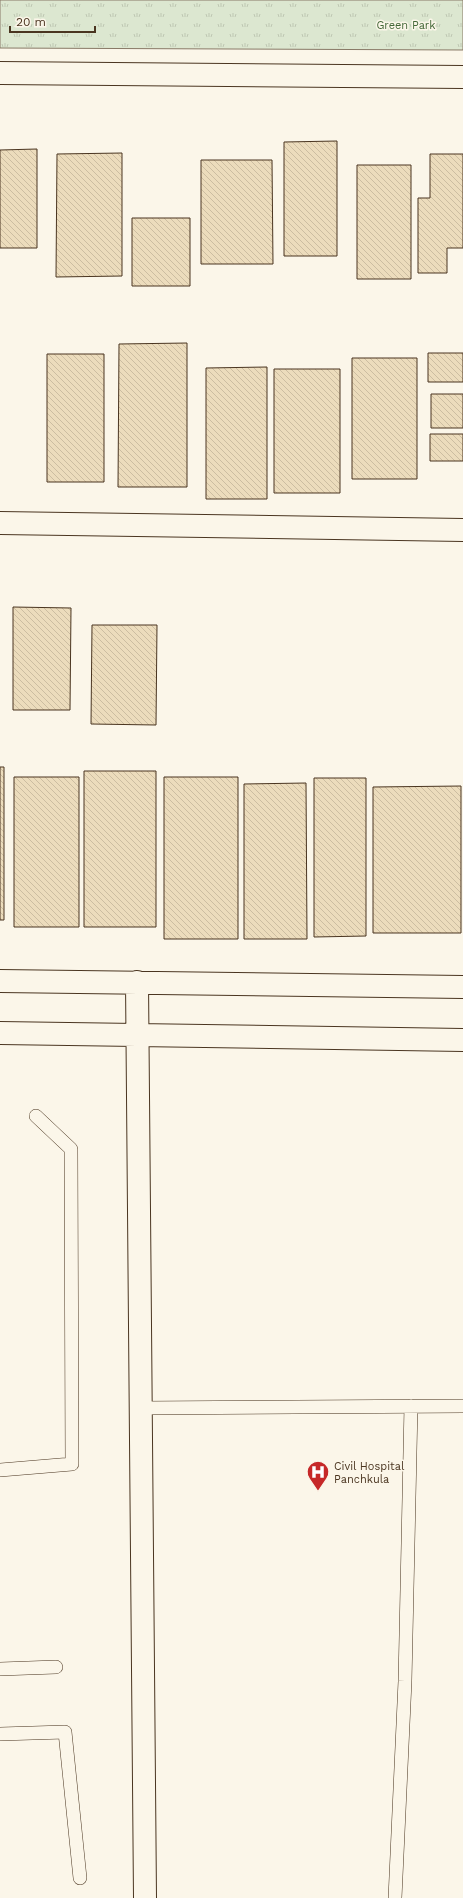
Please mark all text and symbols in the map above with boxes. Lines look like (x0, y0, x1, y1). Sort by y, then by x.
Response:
scale bar (10, 8, 95, 34)
text: 20 m (16, 15, 46, 29)
park label: Green Park (376, 19, 436, 32)
hospital icon: Civil Hospital Panchkula (305, 1459, 331, 1492)
place label: Civil Hospital Panchkula (334, 1460, 405, 1486)

